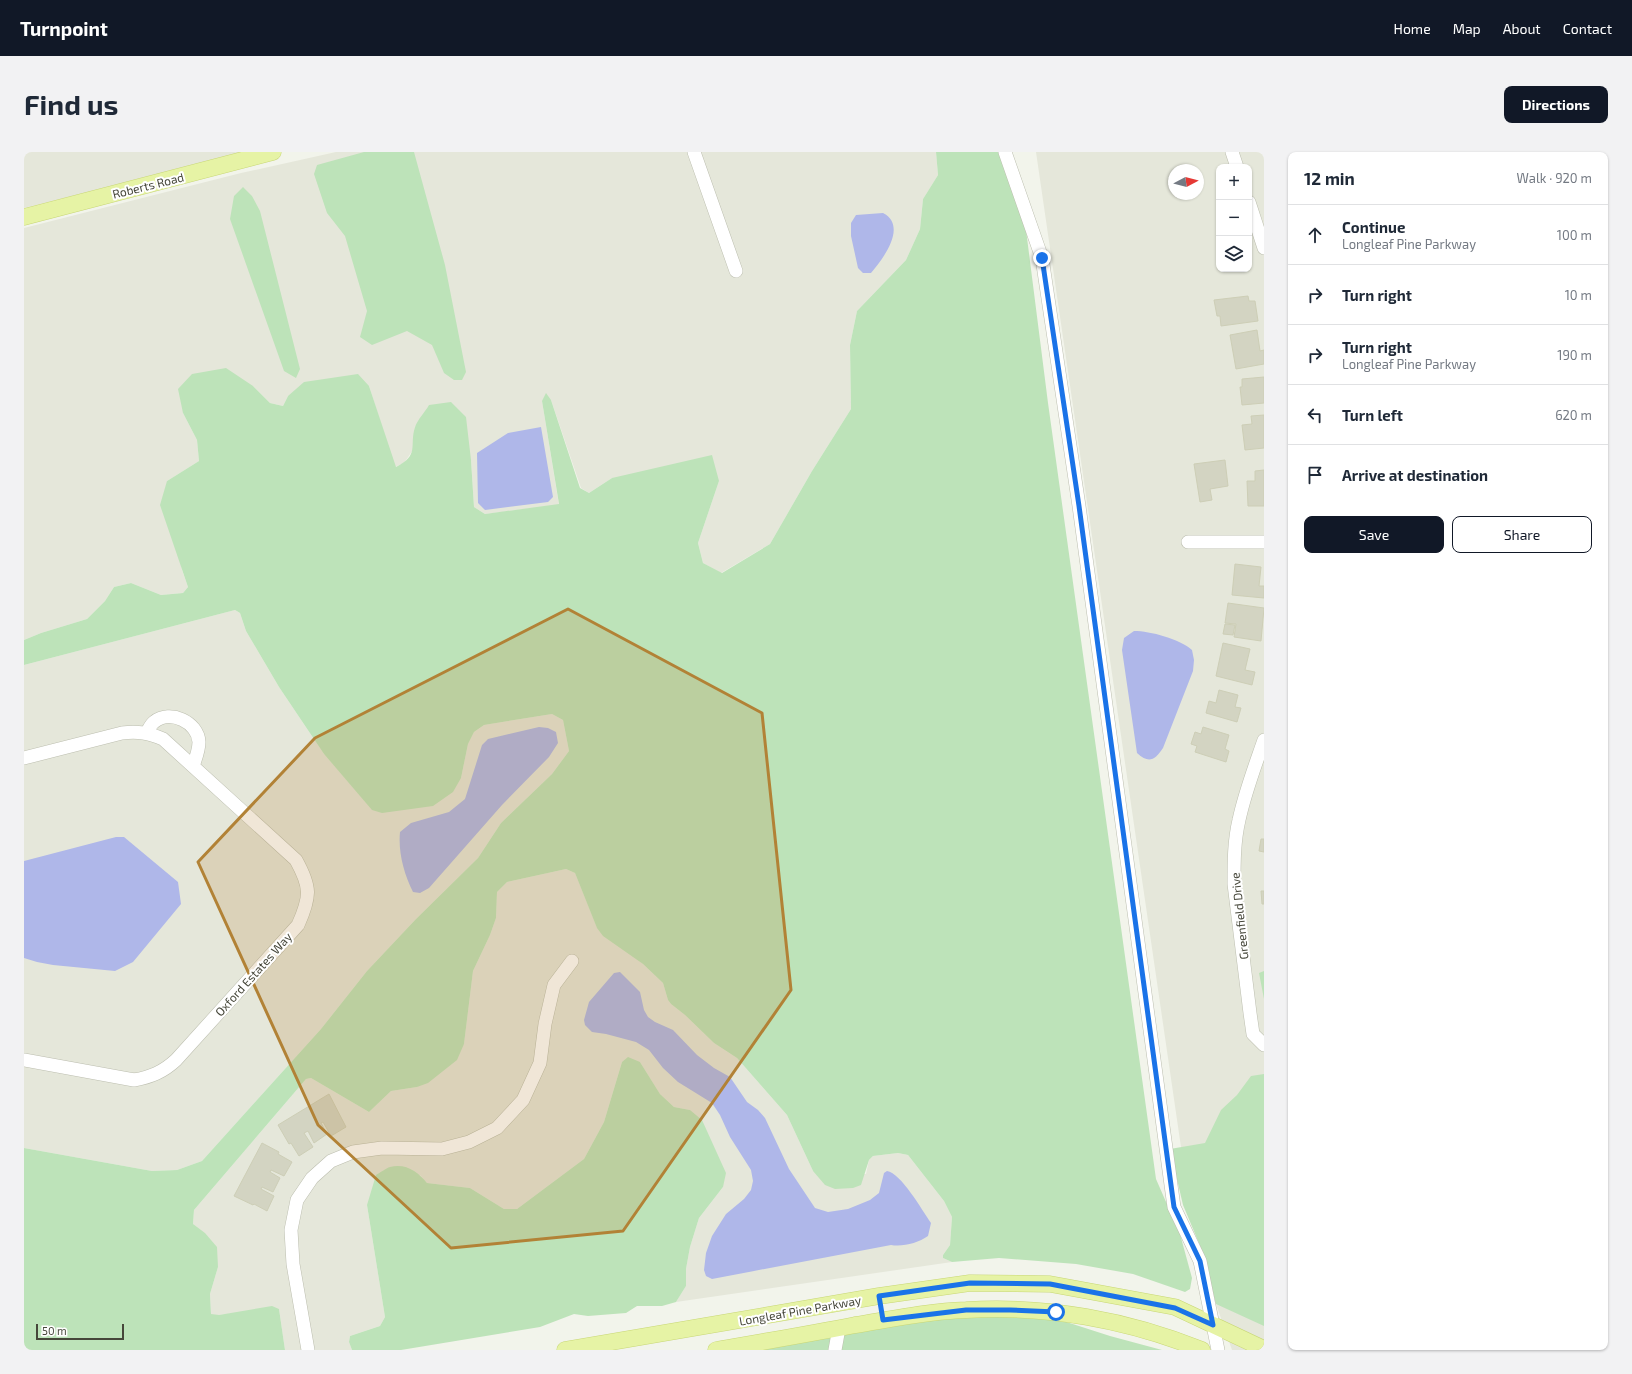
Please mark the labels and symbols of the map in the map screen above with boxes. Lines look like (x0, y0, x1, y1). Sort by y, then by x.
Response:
north arrow (1168, 164, 1204, 200)
street label: Roberts Road (111, 169, 185, 201)
route end (1033, 249, 1051, 267)
street label: Greenfield Drive (1227, 872, 1251, 960)
street label: Oxford Estates Way (212, 929, 295, 1019)
street label: Longleaf Pine Parkway (738, 1292, 863, 1328)
route start (1047, 1303, 1065, 1321)
scale bar (36, 1322, 124, 1341)

